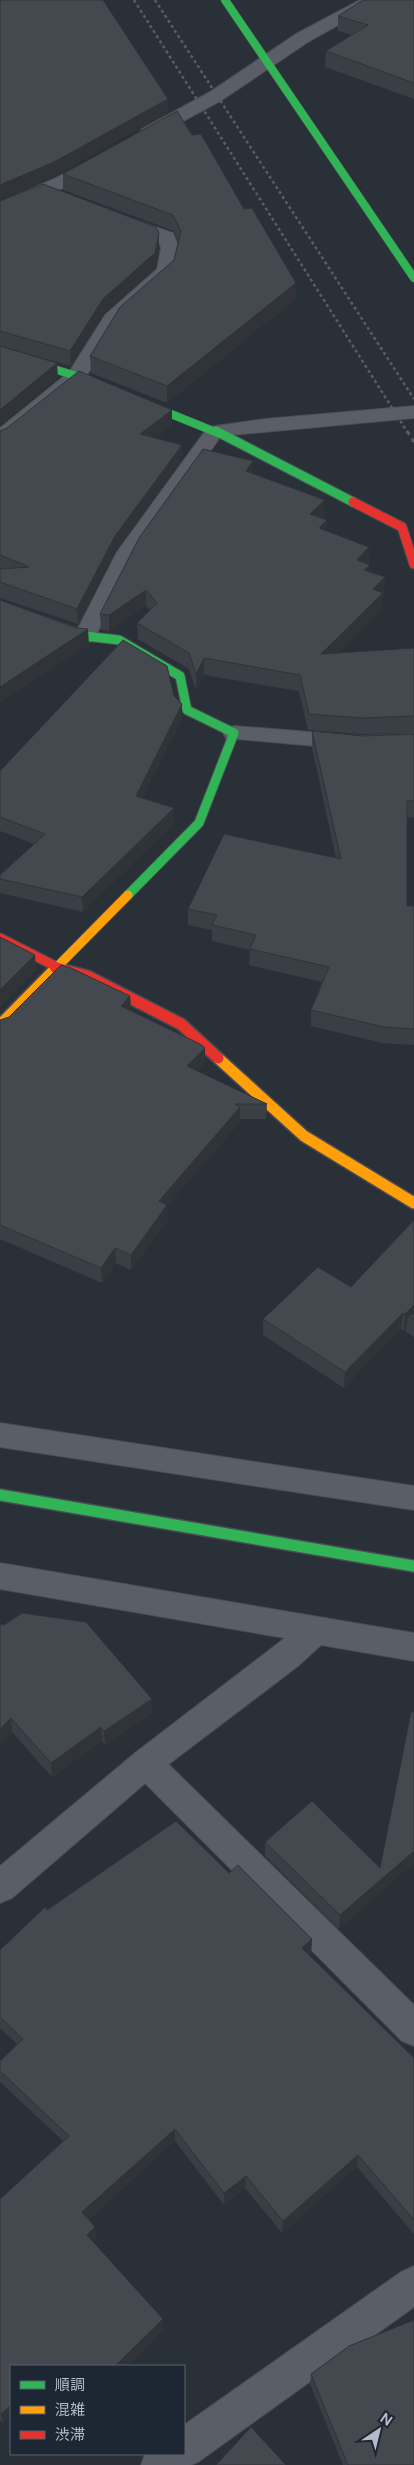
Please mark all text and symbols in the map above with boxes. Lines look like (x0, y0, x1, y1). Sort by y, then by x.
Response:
legend (10, 2365, 185, 2455)
text: 順調 (55, 2376, 85, 2393)
text: 混雑 (55, 2401, 85, 2418)
north arrow (354, 2405, 404, 2455)
text: N (377, 2410, 396, 2429)
text: 渋滞 (55, 2426, 85, 2443)

